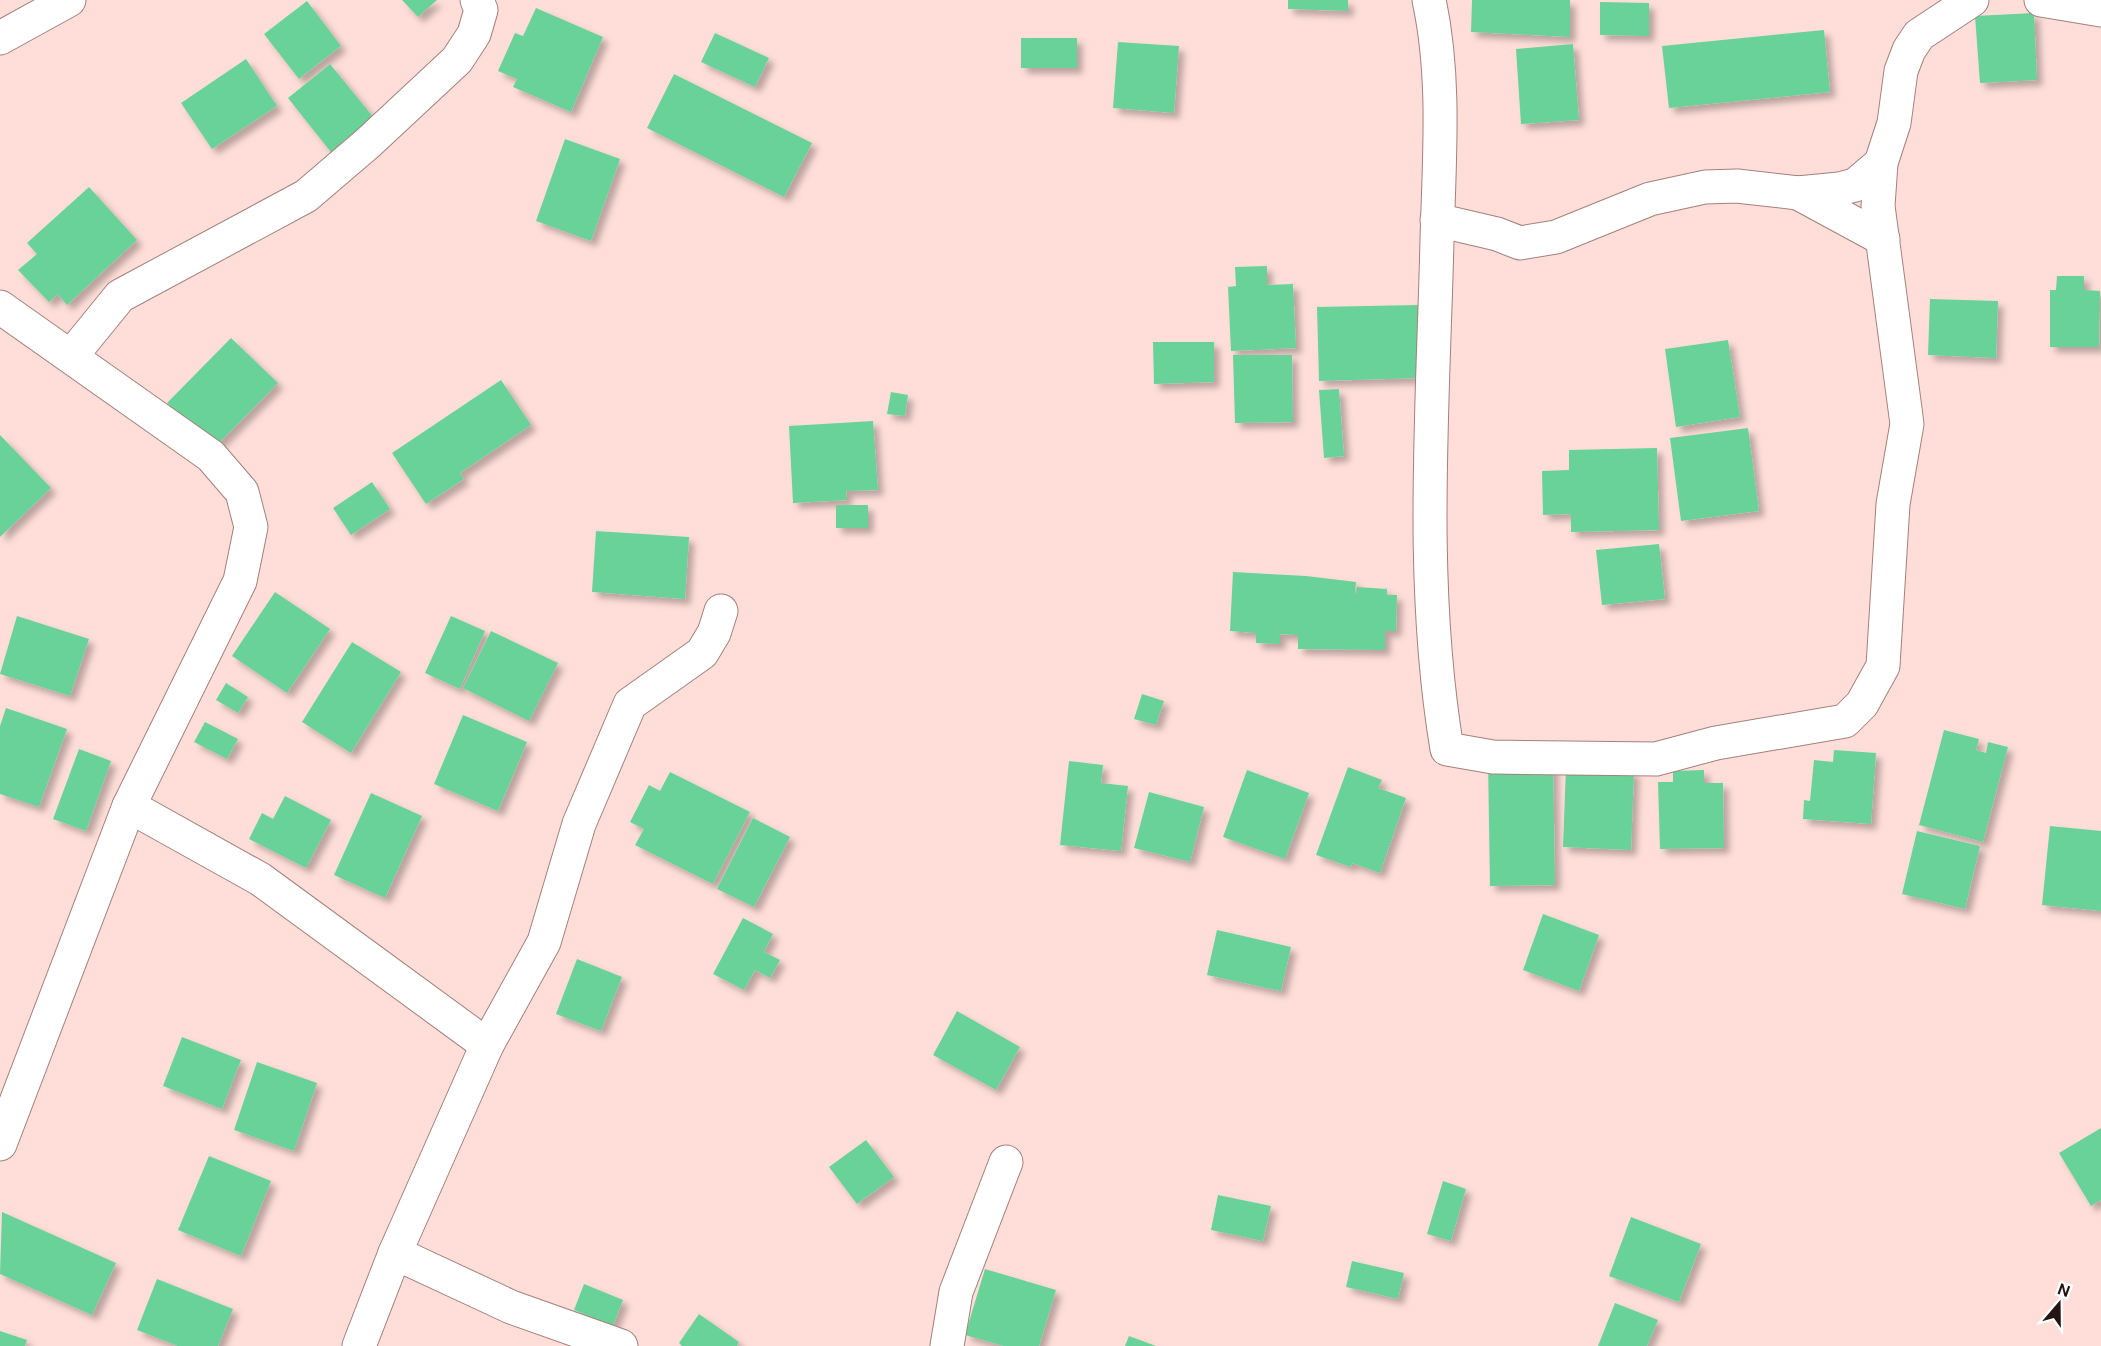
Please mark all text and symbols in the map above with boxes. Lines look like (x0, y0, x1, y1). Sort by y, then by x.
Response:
north arrow (2029, 1274, 2089, 1334)
text: N (2055, 1279, 2073, 1302)

